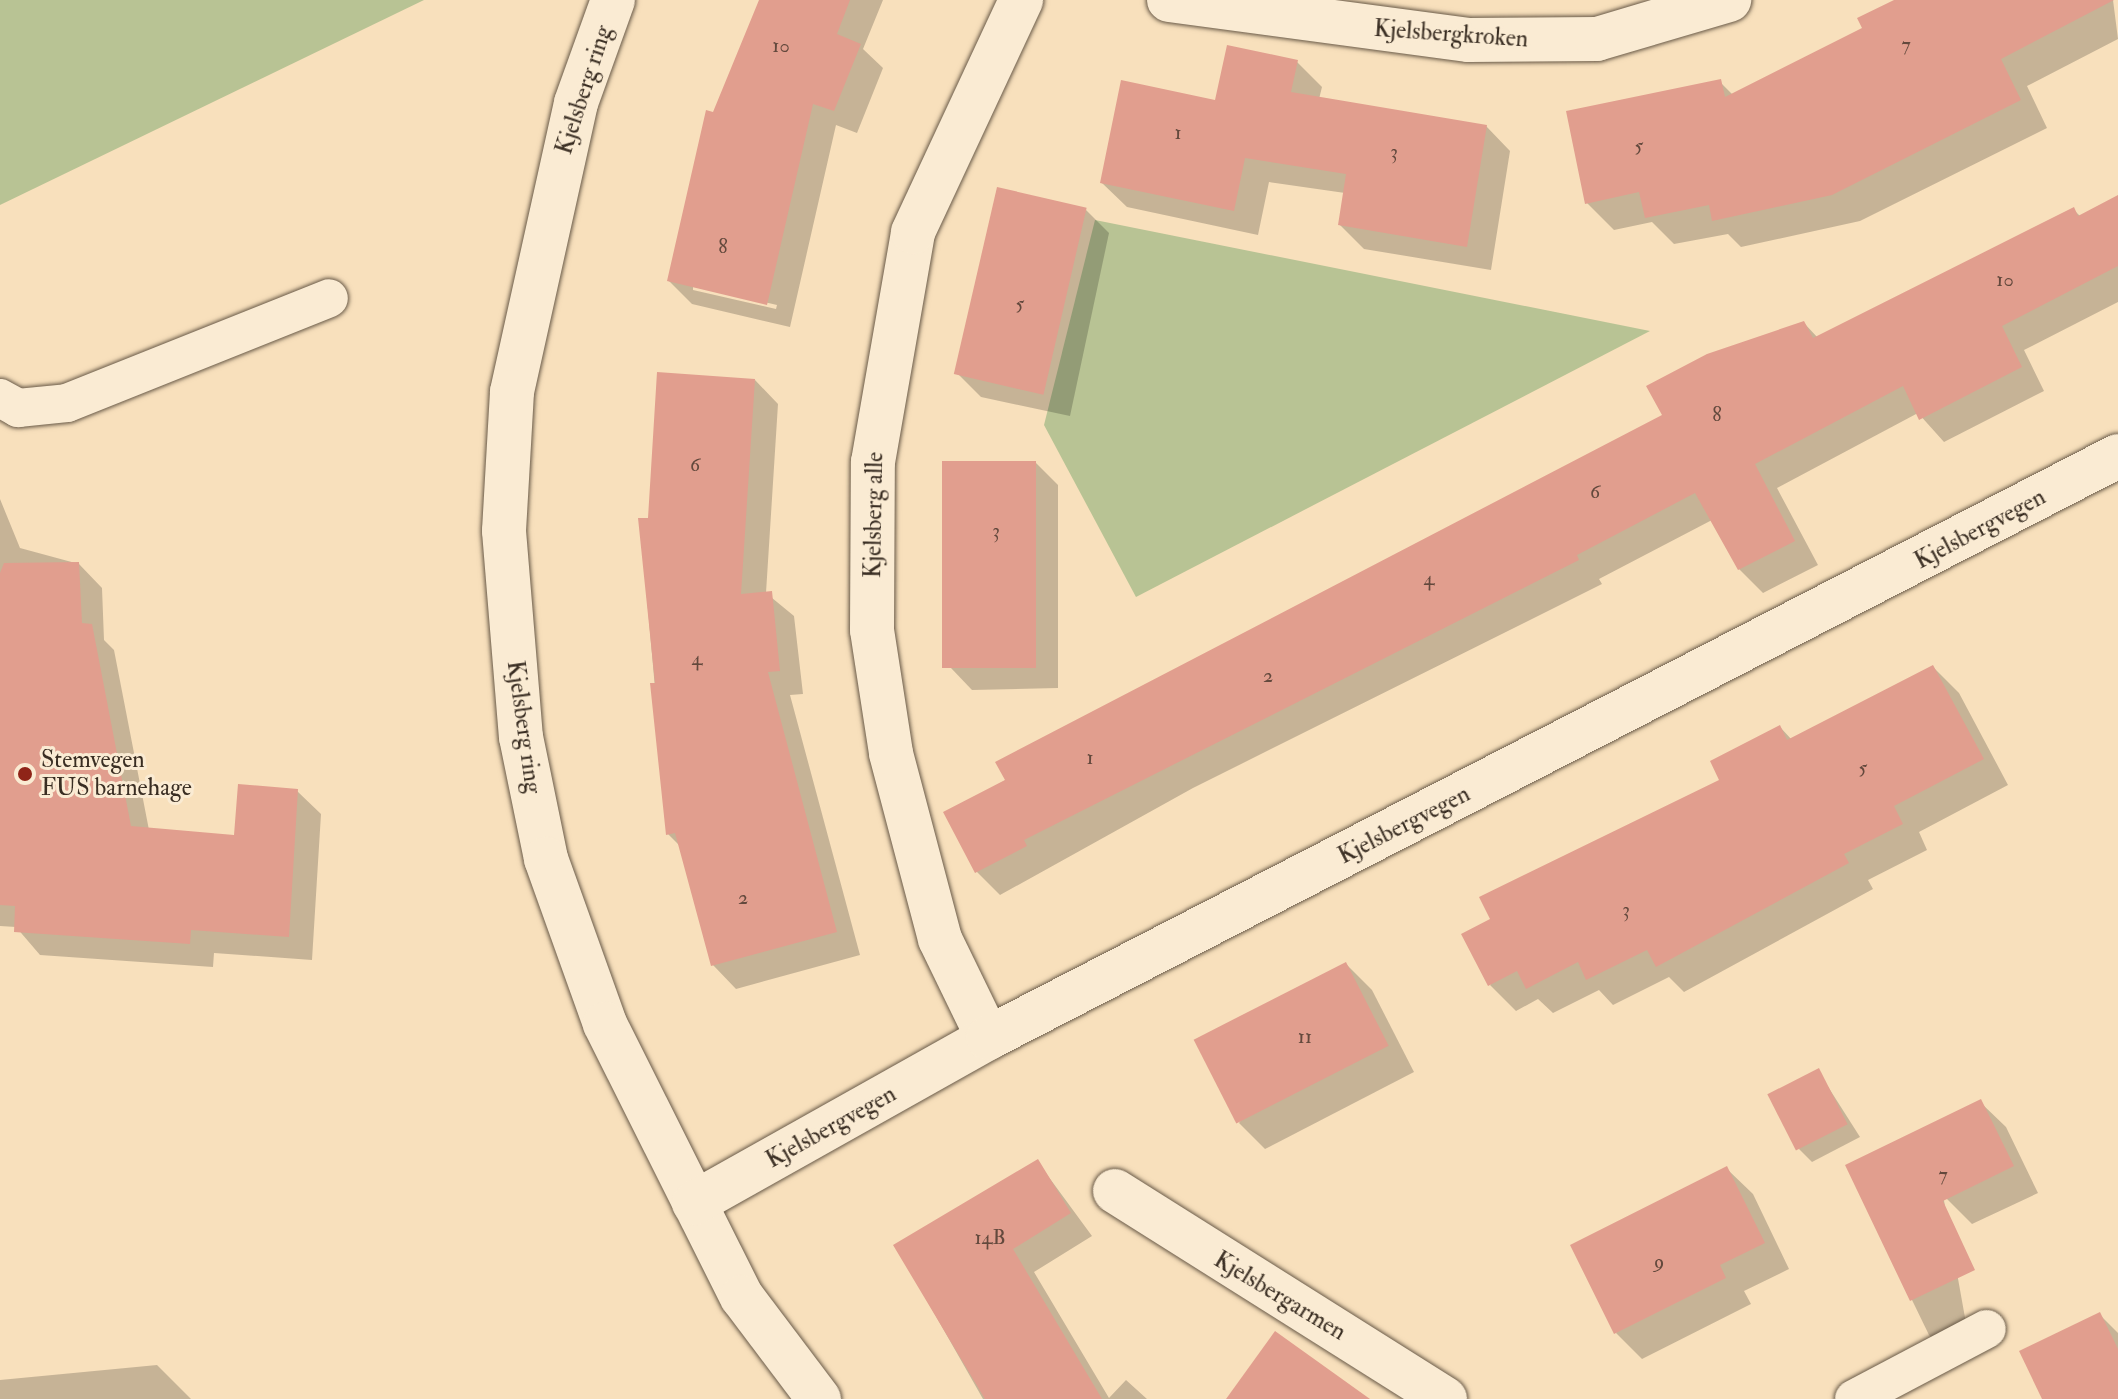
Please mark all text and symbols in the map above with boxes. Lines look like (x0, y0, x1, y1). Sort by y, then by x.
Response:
street label: Kjelsbergkroken (1373, 14, 1529, 54)
street label: Kjelsberg ring (550, 22, 618, 158)
house number: 7 (1901, 32, 1911, 56)
house number: 10 (772, 33, 790, 57)
house number: 1 (1174, 120, 1182, 144)
house number: 5 (1635, 133, 1643, 157)
house number: 3 (1390, 139, 1398, 163)
house number: 8 (718, 234, 728, 258)
house number: 10 (1996, 267, 2014, 291)
house number: 5 (1016, 291, 1024, 315)
house number: 8 (1712, 402, 1722, 426)
house number: 6 (690, 452, 700, 476)
street label: Kjelsberg alle (858, 452, 890, 578)
house number: 6 (1590, 479, 1600, 503)
street label: Kjelsbergvegen (1910, 482, 2050, 576)
house number: 3 (992, 518, 1000, 542)
house number: 4 (1424, 566, 1434, 590)
house number: 4 (692, 646, 702, 670)
street label: Kjelsberg ring (500, 659, 548, 795)
house number: 2 (1263, 663, 1273, 687)
house number: 1 (1086, 745, 1094, 769)
place label: Stemvegen FUS barnehage (41, 746, 192, 802)
house number: 5 (1859, 755, 1867, 779)
marker: Stemvegen FUS barnehage (16, 765, 34, 783)
street label: Kjelsbergvegen (1333, 779, 1475, 871)
house number: 2 (738, 885, 748, 909)
house number: 3 (1622, 897, 1630, 921)
house number: 11 (1298, 1024, 1312, 1048)
street label: Kjelsbergvegen (761, 1079, 901, 1175)
house number: 7 (1938, 1162, 1948, 1186)
house number: 14B (974, 1225, 1006, 1249)
street label: Kjelsbergarmen (1209, 1245, 1351, 1347)
house number: 9 (1654, 1249, 1664, 1273)

